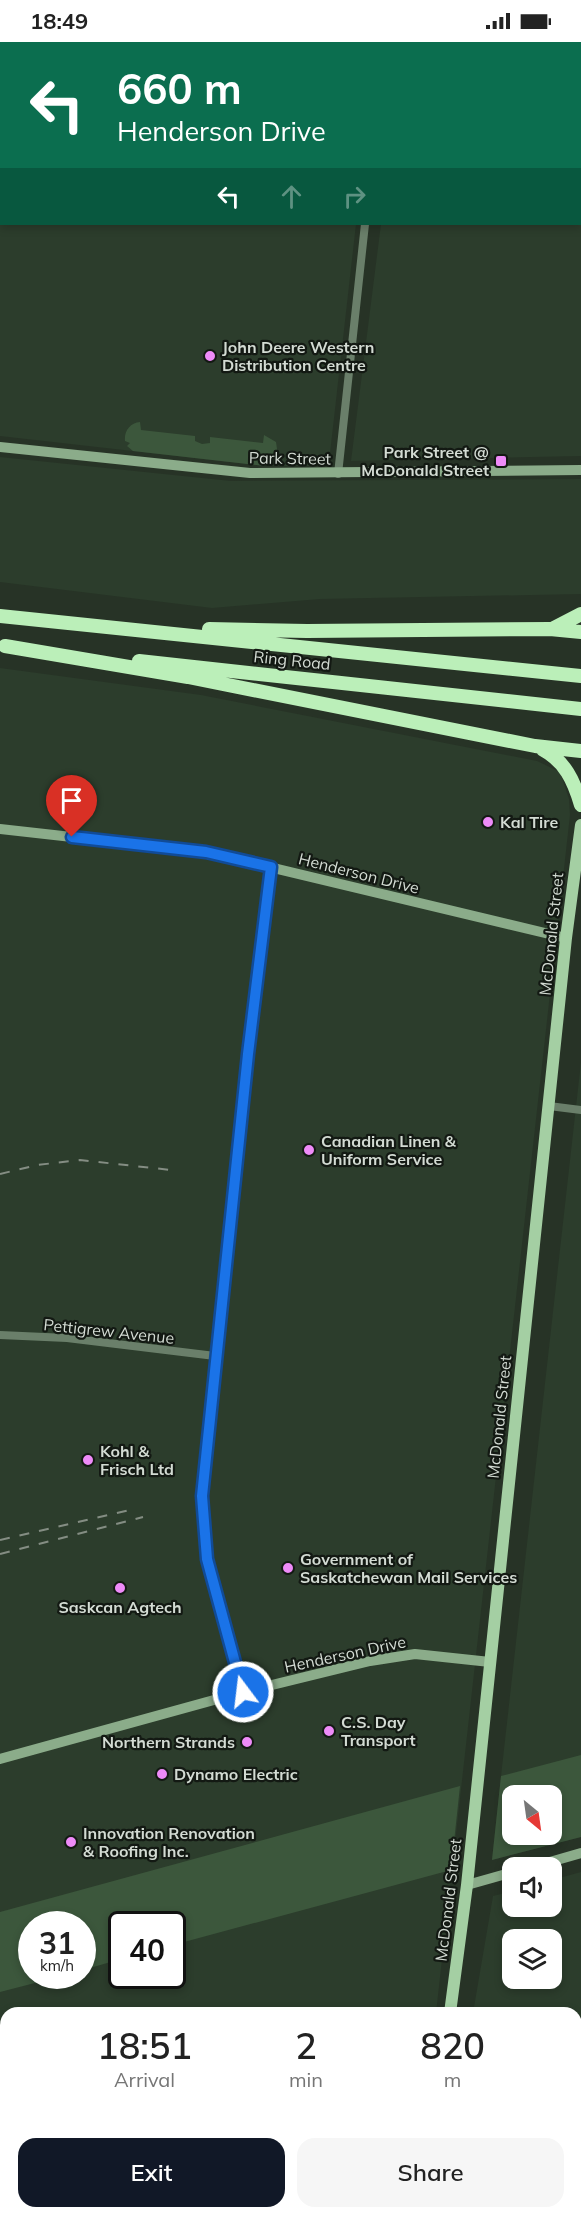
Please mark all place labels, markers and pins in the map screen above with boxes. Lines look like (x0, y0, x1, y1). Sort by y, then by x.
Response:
place label: John Deere Western Distribution Centre (222, 337, 374, 375)
marker: John Deere Western Distribution Centre (203, 349, 217, 363)
place label: Park Street @ McDonald Street (361, 442, 489, 480)
marker: Park Street @ McDonald Street (494, 454, 508, 468)
pin (46, 775, 97, 837)
place label: Kal Tire (500, 812, 558, 832)
marker: Kal Tire (481, 815, 495, 829)
place label: Canadian Linen & Uniform Service (321, 1131, 457, 1169)
marker: Canadian Linen & Uniform Service (302, 1143, 316, 1157)
place label: Kohl & Frisch Ltd (100, 1441, 174, 1479)
marker: Kohl & Frisch Ltd (81, 1453, 95, 1467)
place label: Government of Saskatchewan Mail Services (300, 1549, 517, 1587)
marker: Government of Saskatchewan Mail Services (281, 1561, 295, 1575)
marker: Saskcan Agtech (113, 1581, 127, 1595)
place label: Saskcan Agtech (58, 1597, 182, 1617)
place label: C.S. Day Transport (341, 1712, 416, 1750)
marker: C.S. Day Transport (322, 1724, 336, 1738)
place label: Northern Strands (102, 1732, 235, 1752)
marker: Northern Strands (240, 1735, 254, 1749)
place label: Dynamo Electric (174, 1764, 298, 1784)
marker: Dynamo Electric (155, 1767, 169, 1781)
place label: Innovation Renovation & Roofing Inc. (83, 1823, 255, 1861)
marker: Innovation Renovation & Roofing Inc. (64, 1835, 78, 1849)

